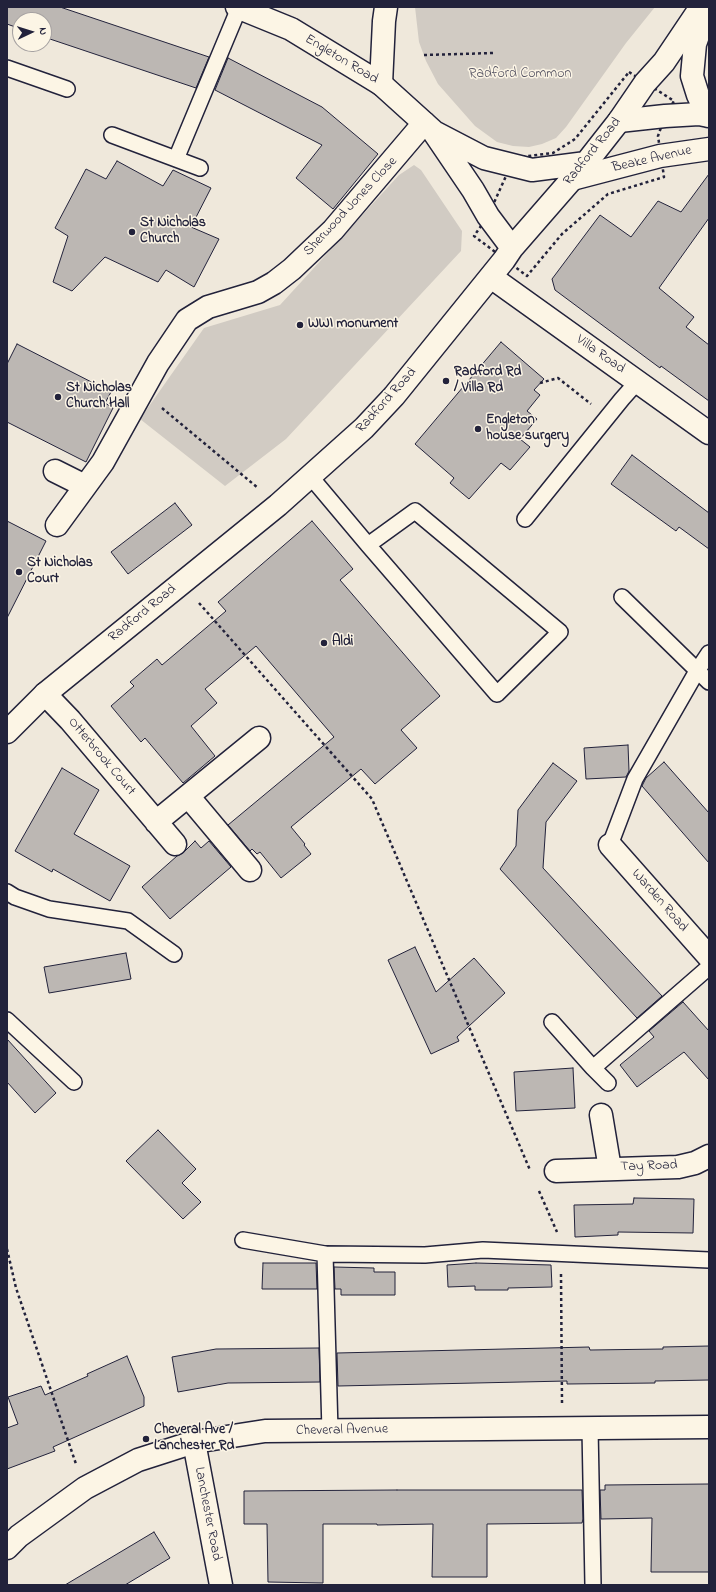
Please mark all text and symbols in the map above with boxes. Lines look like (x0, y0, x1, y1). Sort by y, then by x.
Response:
north arrow (12, 12, 52, 52)
text: N (35, 27, 51, 36)
street label: Engleton Road (301, 32, 381, 88)
park label: Radford Common (469, 67, 571, 83)
street label: Radford Road (561, 115, 625, 189)
street label: Beake Avenue (611, 143, 693, 177)
street label: Sherwood Jones Close (301, 154, 401, 260)
place label: St Nicholas Church (140, 216, 206, 248)
marker: St Nicholas Church (127, 227, 137, 237)
place label: WWI monument (308, 317, 398, 333)
marker: WWI monument (295, 320, 305, 330)
street label: Villa Road (572, 332, 628, 378)
street label: Radford Road (353, 365, 421, 437)
place label: Radford Rd / Villa Rd (454, 365, 521, 398)
marker: Radford Rd / Villa Rd (441, 376, 451, 386)
place label: St Nicholas Church Hall (66, 381, 132, 414)
marker: St Nicholas Church Hall (53, 392, 63, 402)
place label: Engleton house surgery (486, 413, 569, 446)
marker: Engleton house surgery (473, 424, 483, 434)
place label: St Nicholas Court (27, 556, 93, 588)
marker: St Nicholas Court (14, 567, 24, 577)
street label: Radford Road (106, 582, 180, 646)
place label: Aldi (332, 635, 353, 651)
marker: Aldi (319, 638, 329, 648)
street label: Otterbrook Court (63, 715, 139, 799)
street label: Warden Road (627, 866, 691, 936)
street label: Tay Road (620, 1158, 678, 1176)
street label: Cheveral Avenue (296, 1422, 388, 1440)
place label: Cheveral Ave / Lanchester Rd (154, 1423, 234, 1456)
marker: Cheveral Ave / Lanchester Rd (141, 1434, 151, 1444)
street label: Lanchester Road (190, 1466, 224, 1562)

